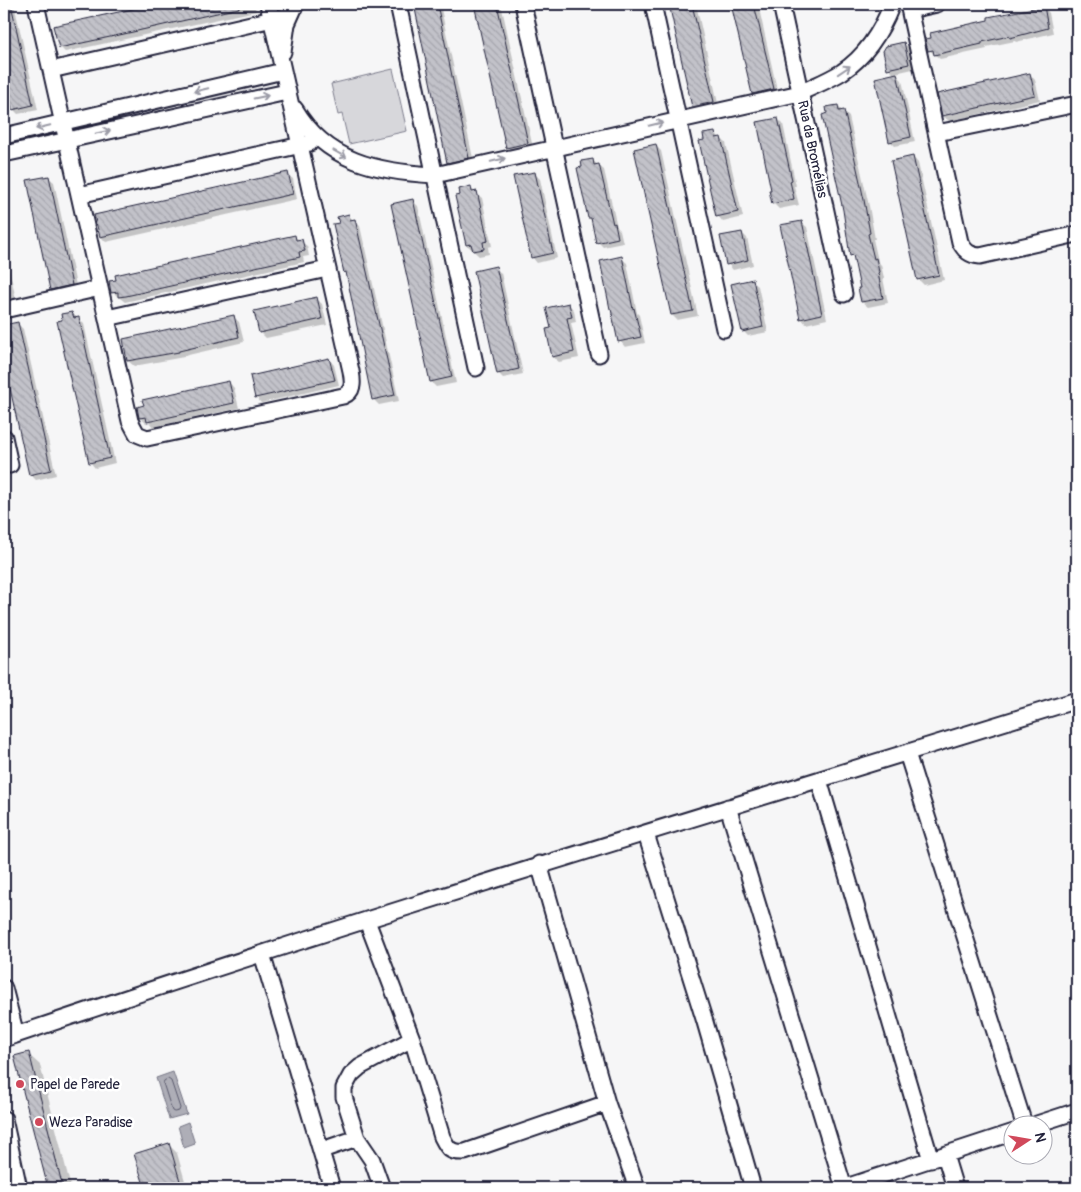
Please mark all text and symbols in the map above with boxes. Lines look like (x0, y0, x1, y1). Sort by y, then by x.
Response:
one-way arrow (836, 65, 850, 75)
one-way arrow (194, 86, 210, 95)
one-way arrow (253, 92, 269, 101)
street label: Rua da Bromélias (794, 99, 831, 200)
one-way arrow (648, 119, 664, 128)
one-way arrow (35, 123, 51, 132)
one-way arrow (94, 127, 110, 136)
one-way arrow (332, 149, 347, 159)
one-way arrow (489, 155, 505, 164)
place label: Papel de Parede (30, 1076, 120, 1093)
marker: Papel de Parede (14, 1078, 26, 1090)
place label: Weza Paradise (49, 1114, 132, 1131)
north arrow (1004, 1114, 1054, 1164)
marker: Weza Paradise (33, 1116, 45, 1128)
text: N (1031, 1131, 1050, 1144)

